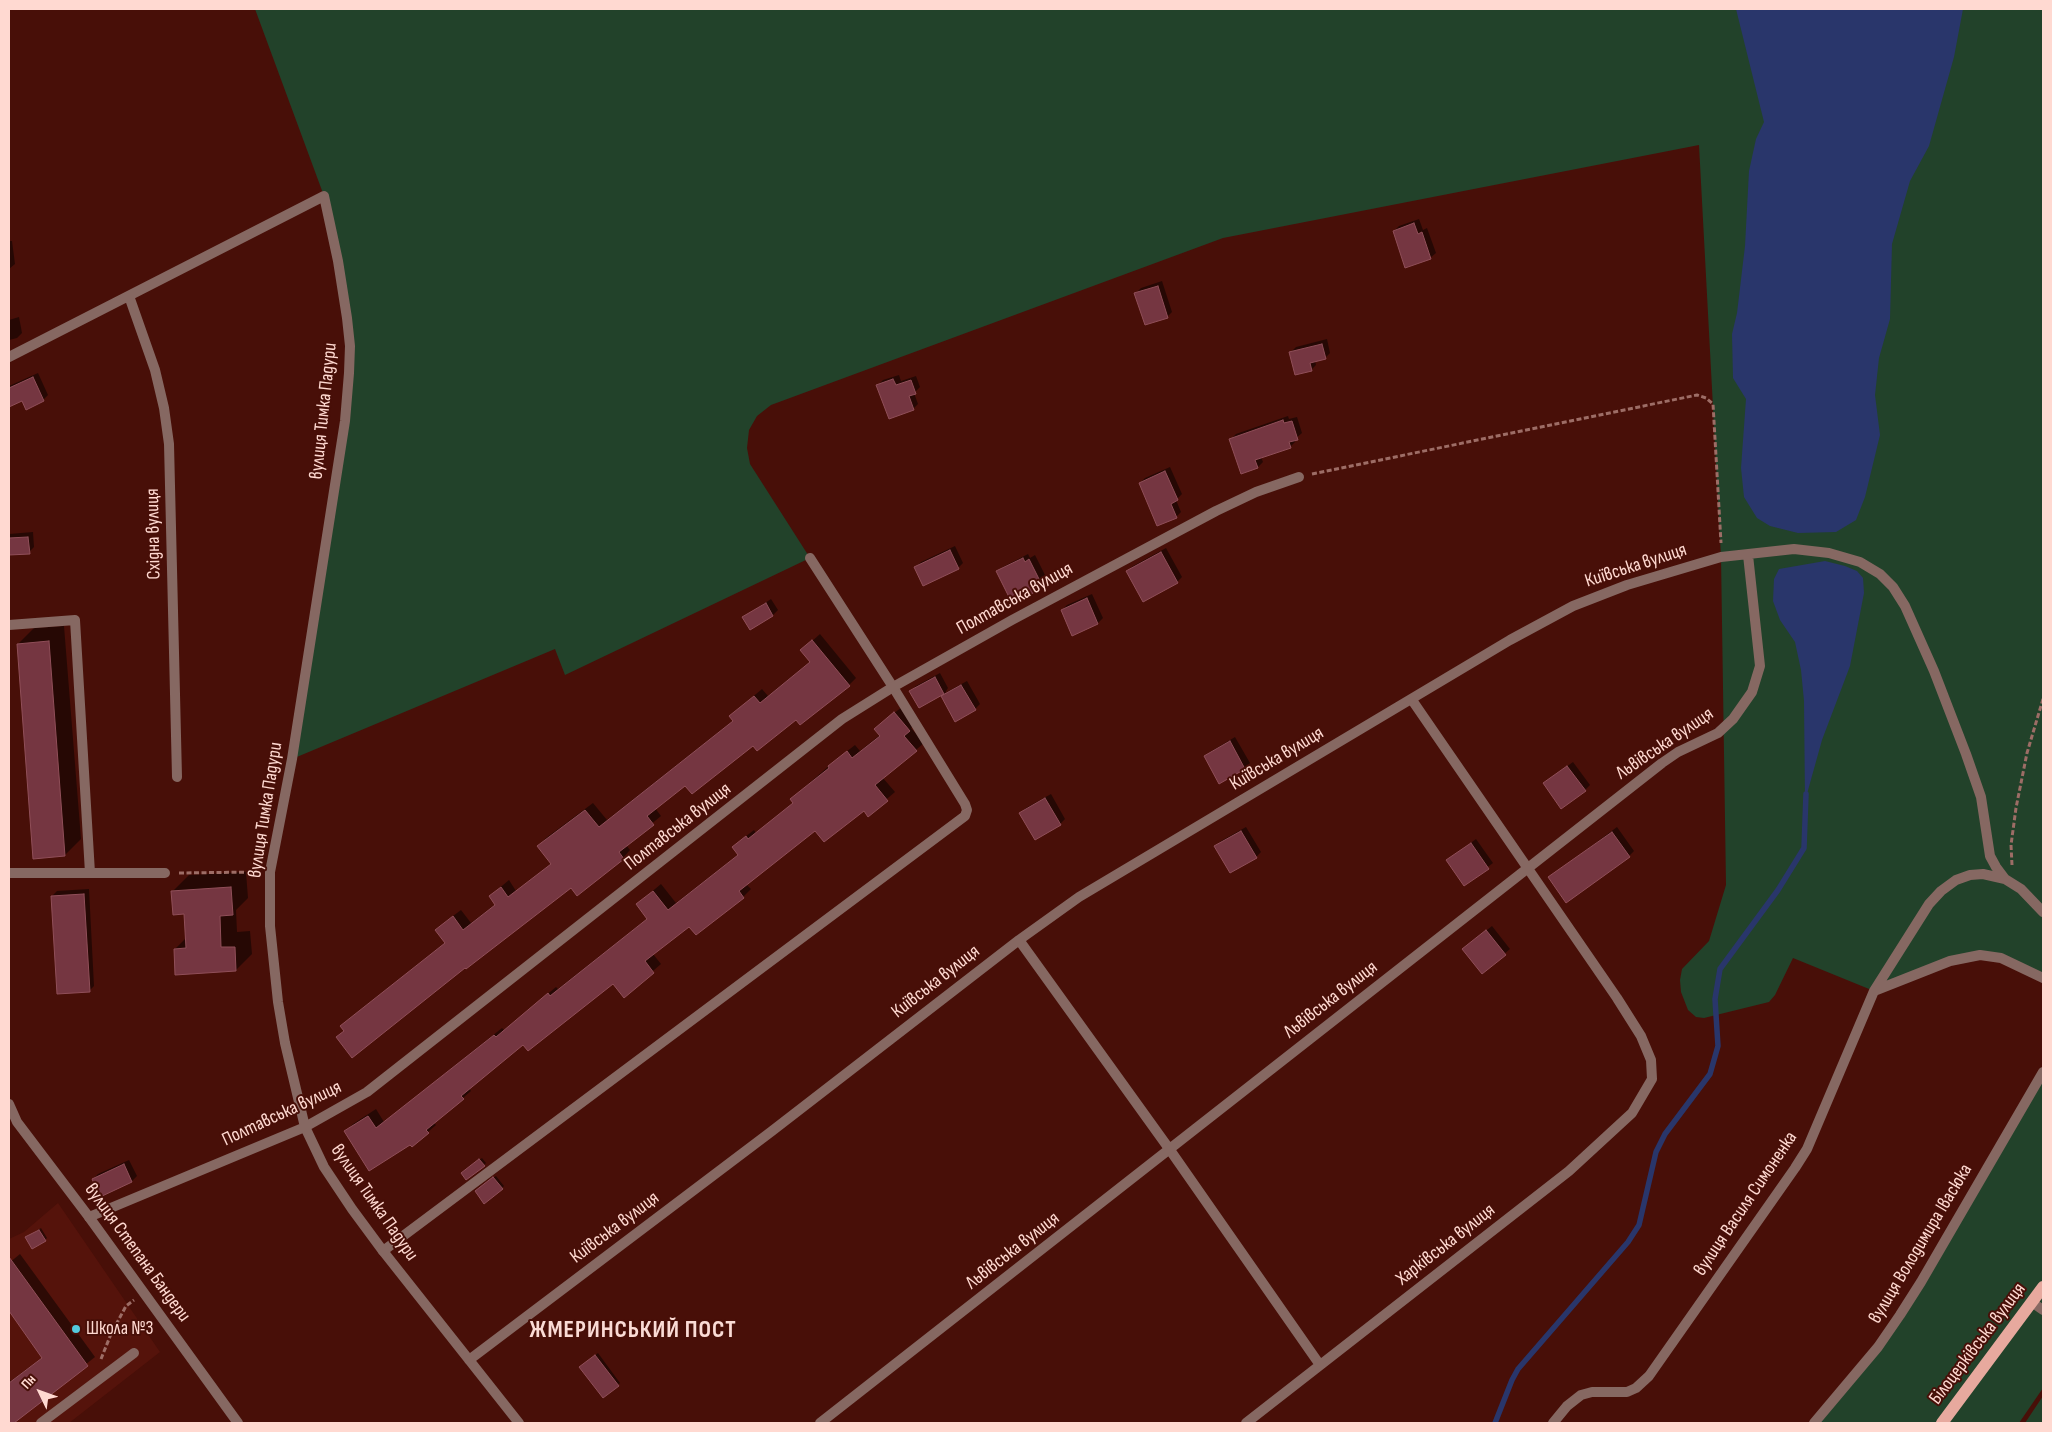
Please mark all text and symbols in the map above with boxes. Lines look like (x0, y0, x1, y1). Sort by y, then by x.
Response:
street label: вулиця Тимка Падури (305, 342, 343, 480)
street label: Східна вулиця (142, 488, 166, 580)
street label: Київська вулиця (1582, 539, 1690, 593)
street label: Полтавська вулиця (953, 558, 1077, 640)
street label: Львівська вулиця (1612, 703, 1718, 785)
street label: Київська вулиця (1226, 722, 1328, 796)
street label: вулиця Тимка Падури (244, 741, 288, 879)
street label: Полтавська вулиця (620, 778, 736, 876)
street label: Київська вулиця (887, 941, 985, 1023)
street label: Львівська вулиця (1280, 956, 1382, 1044)
street label: Полтавська вулиця (219, 1076, 345, 1152)
street label: вулиця Василя Симоненка (1689, 1128, 1803, 1280)
street label: вулиця Тимка Падури (325, 1140, 423, 1266)
street label: вулиця Володимира Івасюка (1864, 1160, 1978, 1328)
street label: вулиця Степана Бандери (79, 1179, 195, 1327)
street label: Київська вулиця (566, 1187, 664, 1269)
street label: Харківська вулиця (1392, 1199, 1500, 1291)
street label: Львівська вулиця (962, 1207, 1064, 1295)
street label: Білоцерківська вулиця (1925, 1279, 2031, 1409)
district label: ЖМЕРИНСЬКИЙ ПОСТ (527, 1317, 739, 1345)
place label: Школа №3 (86, 1318, 153, 1340)
marker: Школа №3 (70, 1323, 82, 1335)
north arrow (15, 1367, 65, 1417)
text: Пн (18, 1371, 39, 1392)

